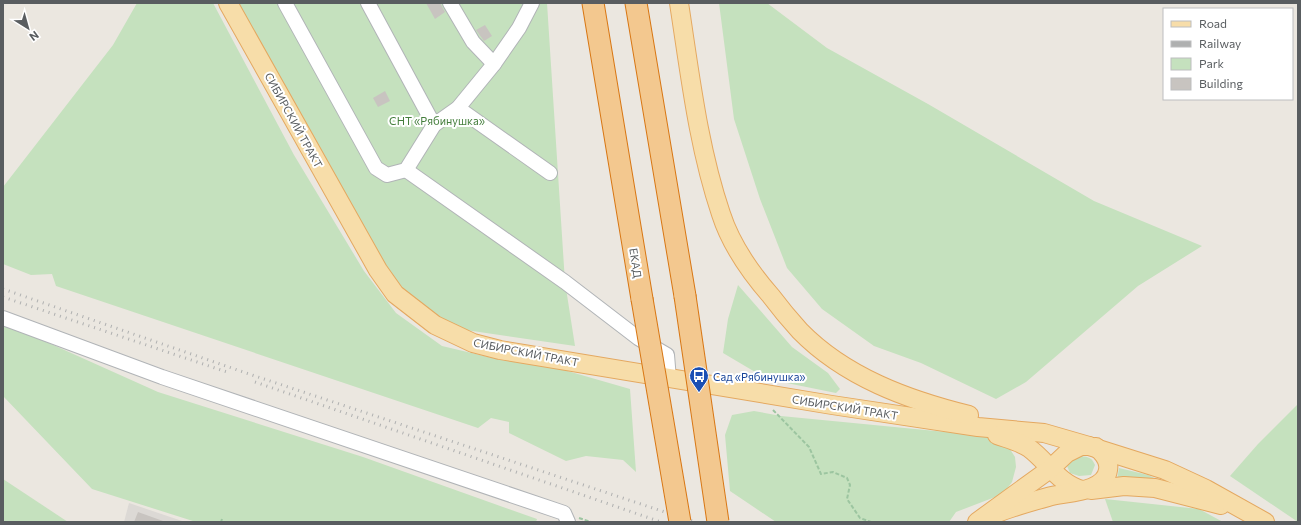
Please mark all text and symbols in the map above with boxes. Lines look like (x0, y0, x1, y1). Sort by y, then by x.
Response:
north arrow (8, 8, 48, 48)
legend (1163, 8, 1293, 100)
text: Road (1199, 16, 1227, 30)
text: N (27, 29, 42, 44)
text: Railway (1199, 36, 1241, 50)
text: Park (1199, 56, 1225, 70)
street label: СИБИРСКИЙ ТРАКТ (262, 70, 326, 170)
text: Building (1199, 76, 1243, 90)
park label: СНТ «Рябинушка» (389, 114, 485, 127)
street label: ЕКАД (627, 247, 645, 279)
street label: СИБИРСКИЙ ТРАКТ (472, 334, 580, 369)
bus stop icon: Сад «Рябинушка» (688, 365, 710, 393)
place label: Сад «Рябинушка» (713, 370, 806, 383)
street label: СИБИРСКИЙ ТРАКТ (791, 391, 899, 422)

